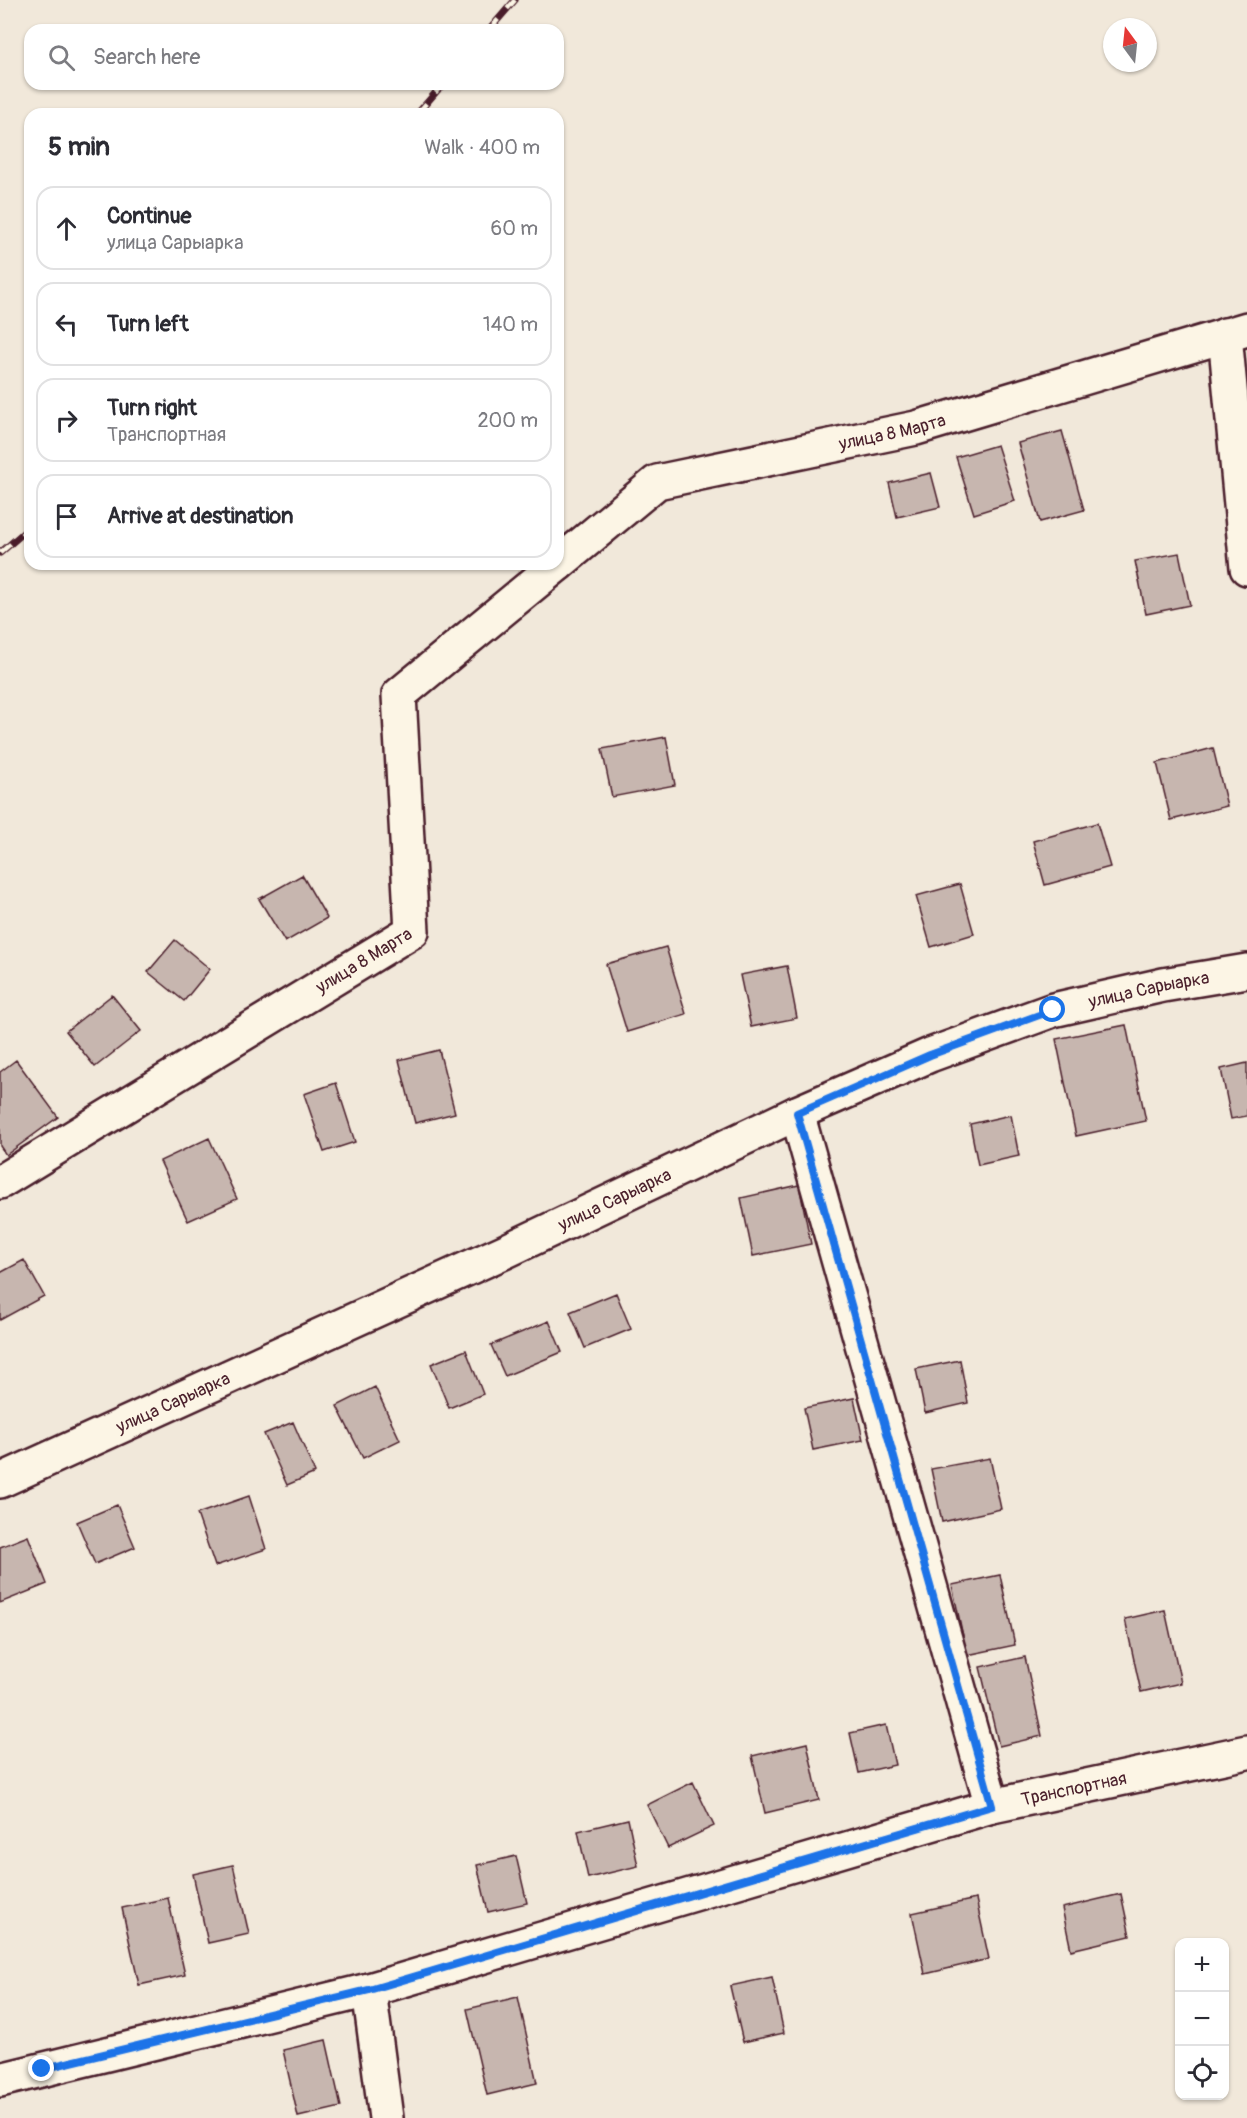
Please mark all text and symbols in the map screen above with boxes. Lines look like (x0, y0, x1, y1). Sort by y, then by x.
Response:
north arrow (1103, 18, 1157, 72)
search box (24, 24, 564, 90)
icon: search (45, 41, 78, 74)
text: Search here (93, 43, 200, 71)
text: 5 min (48, 131, 110, 163)
text: Walk · 400 m (424, 135, 540, 160)
text: Continue (107, 202, 191, 230)
icon: ahead (50, 212, 83, 245)
text: 60 m (491, 216, 538, 241)
text: улица Сарыарка (107, 230, 243, 255)
icon: left (50, 308, 83, 341)
text: Turn left (107, 310, 189, 338)
text: 140 m (483, 312, 538, 337)
text: Turn right (107, 394, 197, 422)
icon: right (50, 404, 83, 437)
text: 200 m (477, 408, 538, 433)
street label: улица 8 Марта (836, 408, 948, 456)
text: Транспортная (107, 422, 226, 447)
icon: arrive (50, 500, 83, 533)
text: Arrive at destination (107, 502, 293, 530)
street label: улица 8 Марта (310, 922, 416, 999)
street label: улица Сарыарка (1085, 966, 1211, 1013)
route start (1039, 996, 1065, 1022)
street label: улица Сарыарка (553, 1163, 675, 1237)
street label: улица Сарыарка (111, 1366, 234, 1439)
street label: Транспортная (1019, 1766, 1129, 1811)
map controls (1175, 1938, 1229, 2100)
button: + (1175, 1938, 1229, 1992)
button: − (1175, 1992, 1229, 2046)
button: locate (1175, 2046, 1229, 2100)
route end (28, 2055, 54, 2081)

